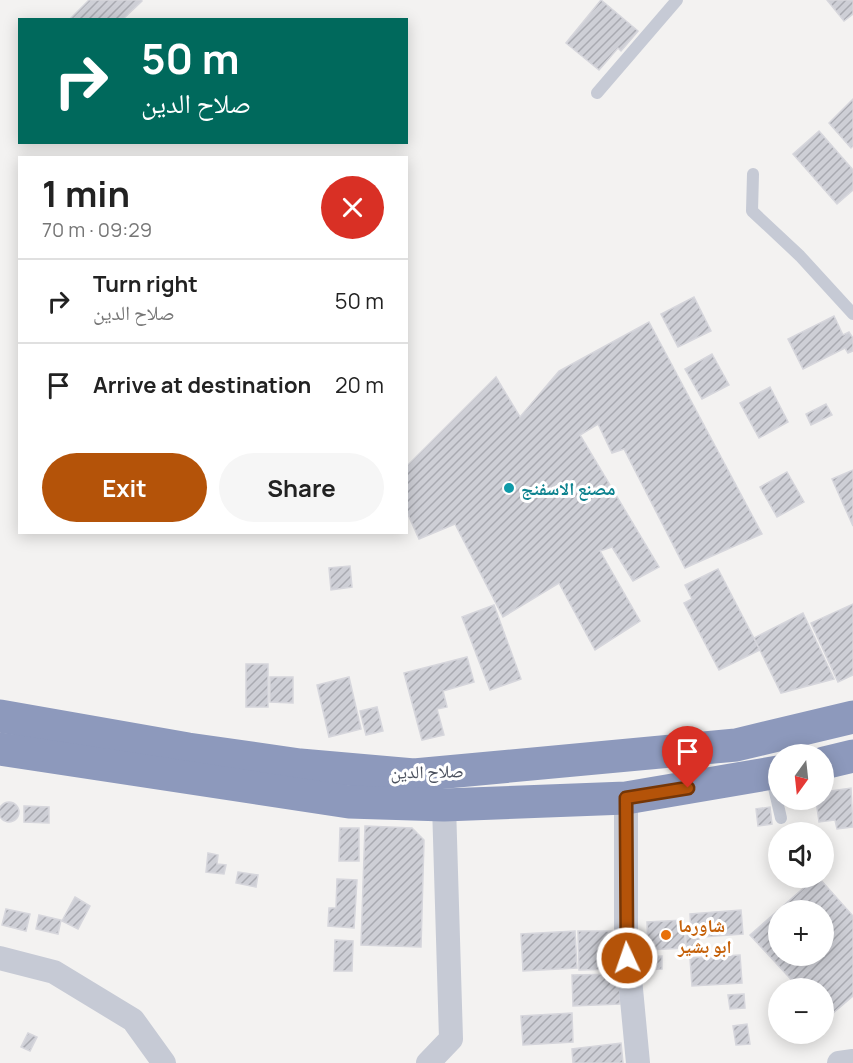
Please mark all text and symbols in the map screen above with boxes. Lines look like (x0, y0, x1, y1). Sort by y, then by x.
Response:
text: 50 m (141, 29, 239, 87)
icon: right (42, 42, 120, 120)
text: صلاح الدين (141, 84, 251, 121)
text: 1 min (42, 169, 130, 218)
button: close (321, 176, 384, 239)
text: 70 m · 09:29 (42, 216, 152, 243)
text: Turn right (93, 269, 198, 299)
icon: right (42, 285, 75, 318)
text: 50 m (335, 286, 384, 316)
text: صلاح الدين (93, 299, 175, 326)
icon: arrive (42, 369, 75, 402)
text: Arrive at destination (93, 370, 311, 400)
text: 20 m (335, 370, 384, 400)
button: Exit (42, 453, 207, 522)
button: Share (219, 453, 384, 522)
place label: مصنع الاسفنج (521, 476, 615, 501)
marker: مصنع الاسفنج (502, 481, 516, 495)
pin (662, 726, 713, 788)
icon: arrive (671, 735, 704, 768)
north arrow (768, 744, 834, 810)
map controls (768, 744, 834, 1044)
street label: صلاح الدين (390, 758, 464, 785)
button: sound (768, 822, 834, 888)
button: + (768, 900, 834, 966)
place label: شاورما ابو بشير (677, 913, 732, 958)
position arrow (595, 926, 659, 990)
marker: شاورما ابو بشير (659, 928, 673, 942)
button: − (768, 978, 834, 1044)

